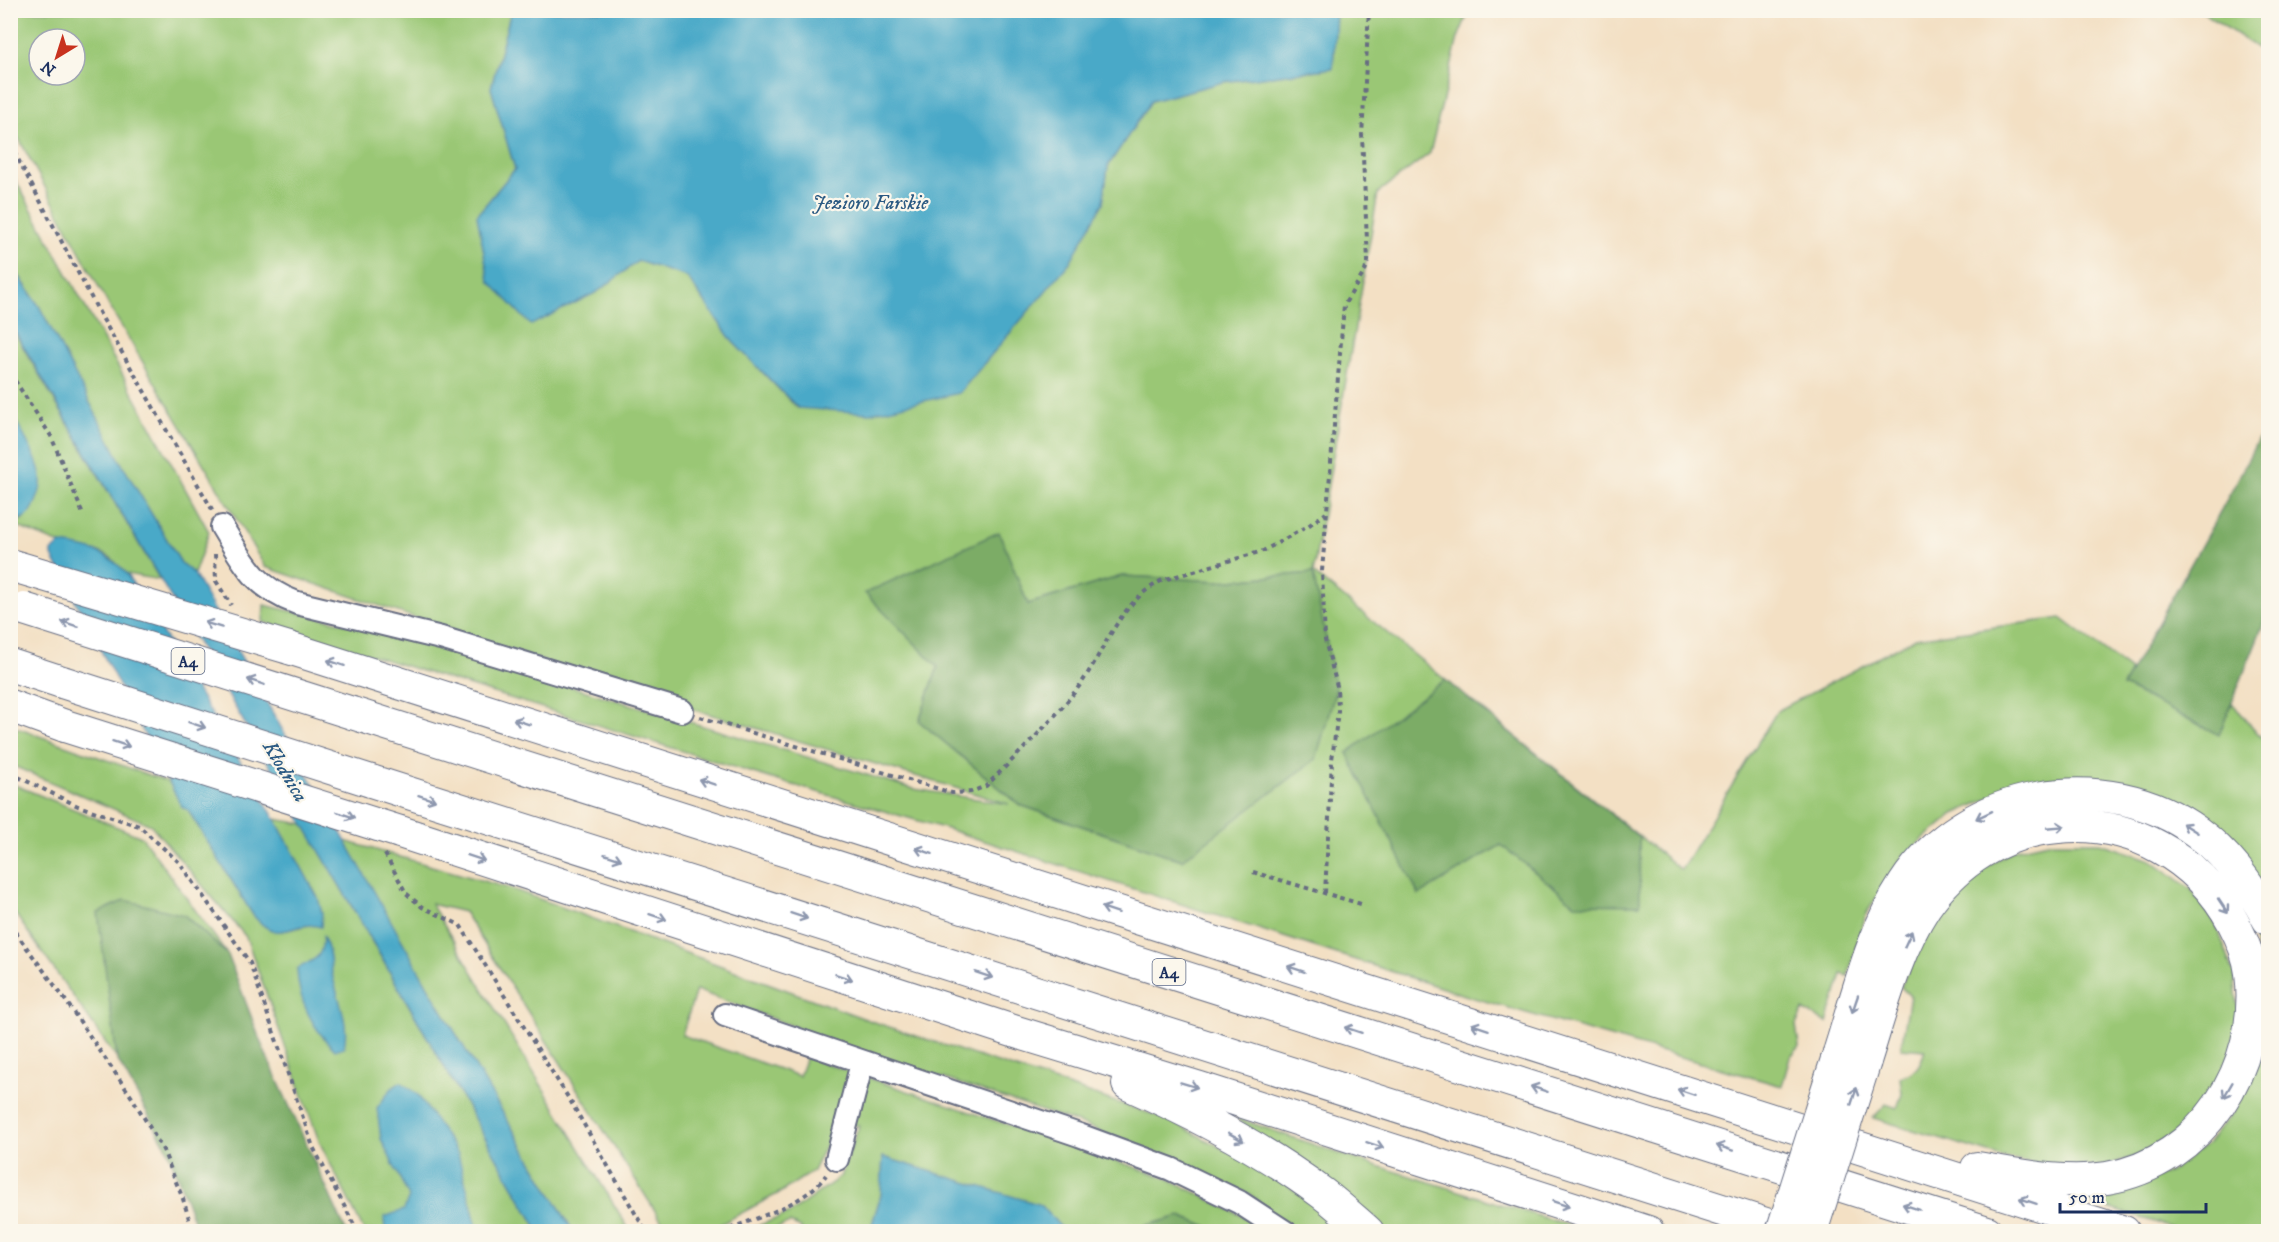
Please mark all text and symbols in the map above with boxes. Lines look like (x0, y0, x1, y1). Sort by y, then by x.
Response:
north arrow (27, 27, 87, 87)
text: N (37, 56, 60, 80)
water label: Jezioro Farskie (812, 191, 929, 216)
one-way arrow (61, 617, 80, 628)
one-way arrow (204, 619, 223, 630)
road number: A4 (172, 648, 204, 674)
one-way arrow (327, 656, 346, 667)
one-way arrow (247, 676, 266, 687)
one-way arrow (513, 716, 532, 727)
one-way arrow (187, 720, 206, 731)
water label: Kłodnica (256, 736, 313, 807)
one-way arrow (111, 739, 130, 750)
one-way arrow (698, 776, 717, 787)
one-way arrow (417, 793, 436, 804)
one-way arrow (1975, 809, 1993, 821)
one-way arrow (336, 811, 355, 822)
one-way arrow (2045, 821, 2065, 832)
one-way arrow (2182, 822, 2199, 834)
one-way arrow (915, 845, 934, 856)
one-way arrow (603, 852, 622, 863)
one-way arrow (466, 853, 485, 864)
one-way arrow (2217, 897, 2229, 913)
one-way arrow (1101, 904, 1120, 915)
one-way arrow (789, 911, 808, 922)
one-way arrow (648, 913, 667, 924)
one-way arrow (1903, 931, 1915, 949)
road number: A4 (1152, 959, 1186, 985)
one-way arrow (1287, 963, 1306, 974)
one-way arrow (974, 970, 993, 981)
one-way arrow (834, 972, 853, 983)
one-way arrow (1849, 994, 1860, 1013)
one-way arrow (1471, 1021, 1490, 1032)
one-way arrow (1344, 1024, 1363, 1035)
one-way arrow (1179, 1080, 1198, 1091)
one-way arrow (2222, 1081, 2234, 1098)
one-way arrow (1530, 1083, 1549, 1094)
one-way arrow (1677, 1086, 1696, 1097)
one-way arrow (1849, 1087, 1860, 1106)
one-way arrow (1227, 1131, 1244, 1143)
one-way arrow (1365, 1140, 1384, 1151)
one-way arrow (1716, 1142, 1735, 1153)
scale bar (2060, 1176, 2206, 1214)
text: 50 m (2069, 1187, 2105, 1209)
one-way arrow (2019, 1195, 2038, 1206)
one-way arrow (1551, 1199, 1570, 1210)
one-way arrow (1902, 1201, 1921, 1212)

